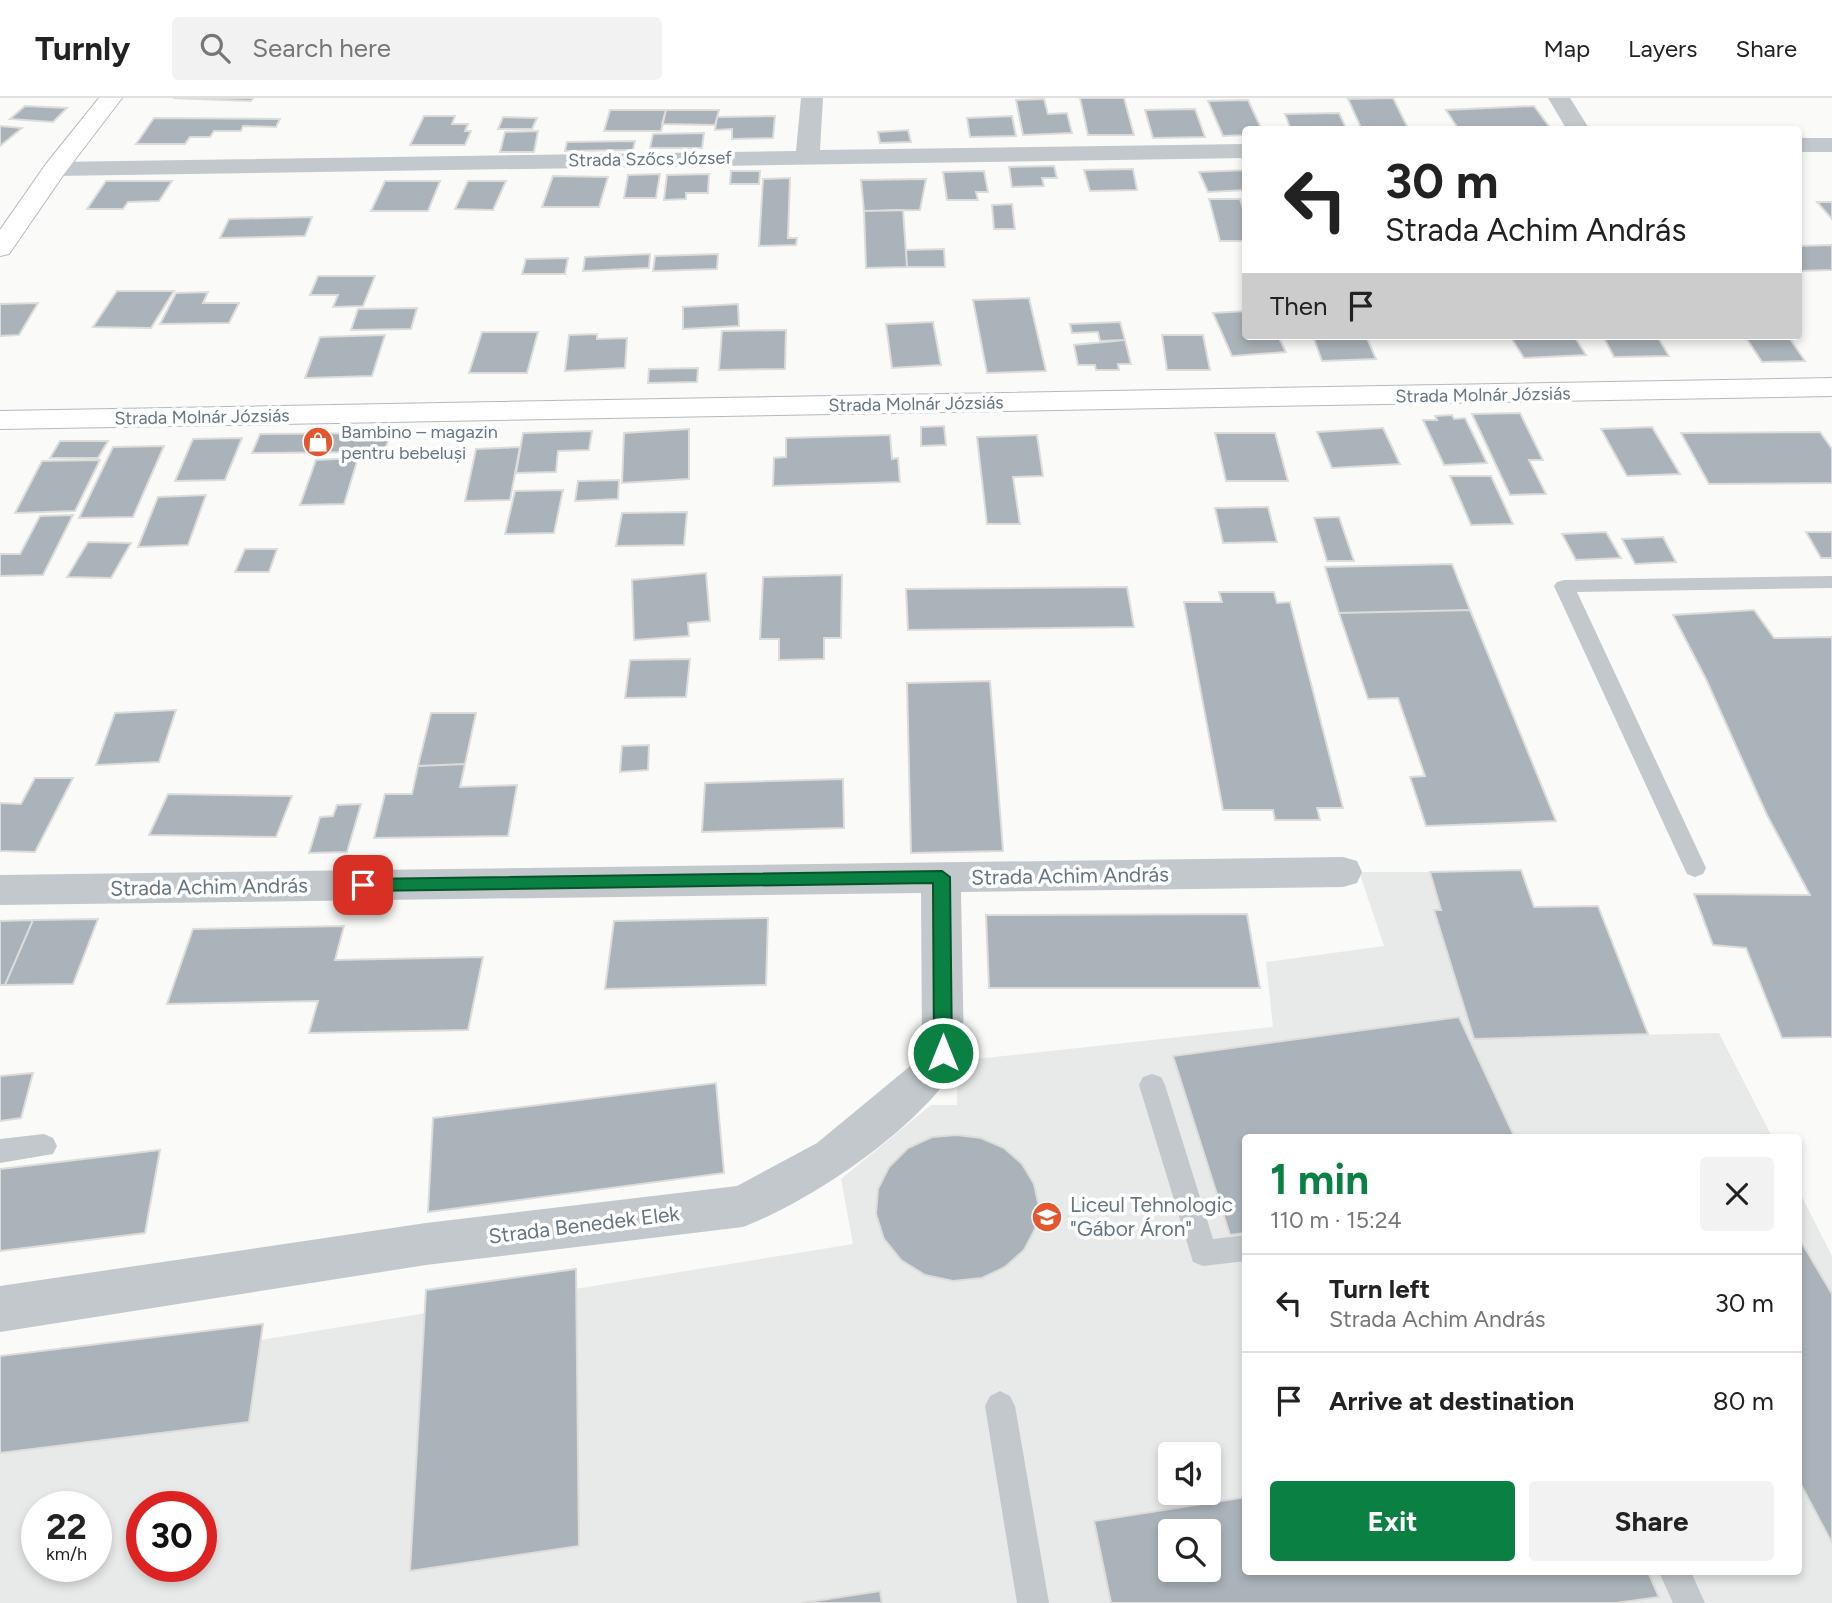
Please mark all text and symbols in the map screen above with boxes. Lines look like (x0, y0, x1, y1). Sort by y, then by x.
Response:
search box (172, 17, 662, 80)
text: Turnly (35, 29, 130, 68)
icon: search (196, 29, 234, 67)
text: Search here (252, 32, 391, 64)
text: Map (1543, 34, 1590, 63)
text: Layers (1628, 34, 1697, 63)
text: Share (1735, 34, 1797, 63)
street label: Strada Szőcs József (568, 147, 732, 171)
text: 30 m (1385, 151, 1498, 210)
icon: left (1270, 154, 1361, 245)
text: Strada Achim András (1385, 211, 1686, 249)
icon: arrive (1342, 287, 1380, 325)
text: Then (1270, 290, 1328, 322)
street label: Strada Molnár Józsiás (1395, 382, 1571, 408)
street label: Strada Molnár Józsiás (828, 391, 1004, 417)
street label: Strada Molnár Józsiás (114, 404, 290, 430)
place label: Bambino – magazin pentru bebeluși (341, 421, 498, 464)
shop icon: Bambino – magazin pentru bebeluși (301, 425, 335, 459)
pin (333, 855, 393, 915)
street label: Strada Achim András (971, 861, 1169, 890)
icon: arrive (344, 866, 382, 904)
street label: Strada Achim András (110, 872, 308, 901)
position arrow (906, 1016, 980, 1090)
text: 1 min (1270, 1154, 1369, 1205)
button: close (1700, 1157, 1774, 1231)
place label: Liceul Tehnologic "Gábor Áron" (1070, 1192, 1233, 1241)
street label: Strada Benedek Elek (487, 1200, 682, 1249)
school or university icon: Liceul Tehnologic "Gábor Áron" (1030, 1200, 1064, 1234)
text: 110 m · 15:24 (1270, 1206, 1402, 1234)
text: Turn left (1329, 1273, 1430, 1305)
icon: left (1270, 1284, 1308, 1322)
text: 30 m (1715, 1287, 1774, 1319)
text: Strada Achim András (1329, 1305, 1546, 1333)
icon: arrive (1270, 1382, 1308, 1420)
text: Arrive at destination (1329, 1385, 1574, 1417)
text: 80 m (1713, 1385, 1774, 1417)
map controls (1158, 1442, 1221, 1582)
button: sound (1158, 1442, 1221, 1505)
button: Exit (1270, 1481, 1515, 1561)
button: Share (1529, 1481, 1774, 1561)
speed limit sign: 30 (126, 1491, 217, 1582)
text: 22 (46, 1506, 87, 1548)
button: search (1158, 1519, 1221, 1582)
text: km/h (46, 1543, 87, 1565)

